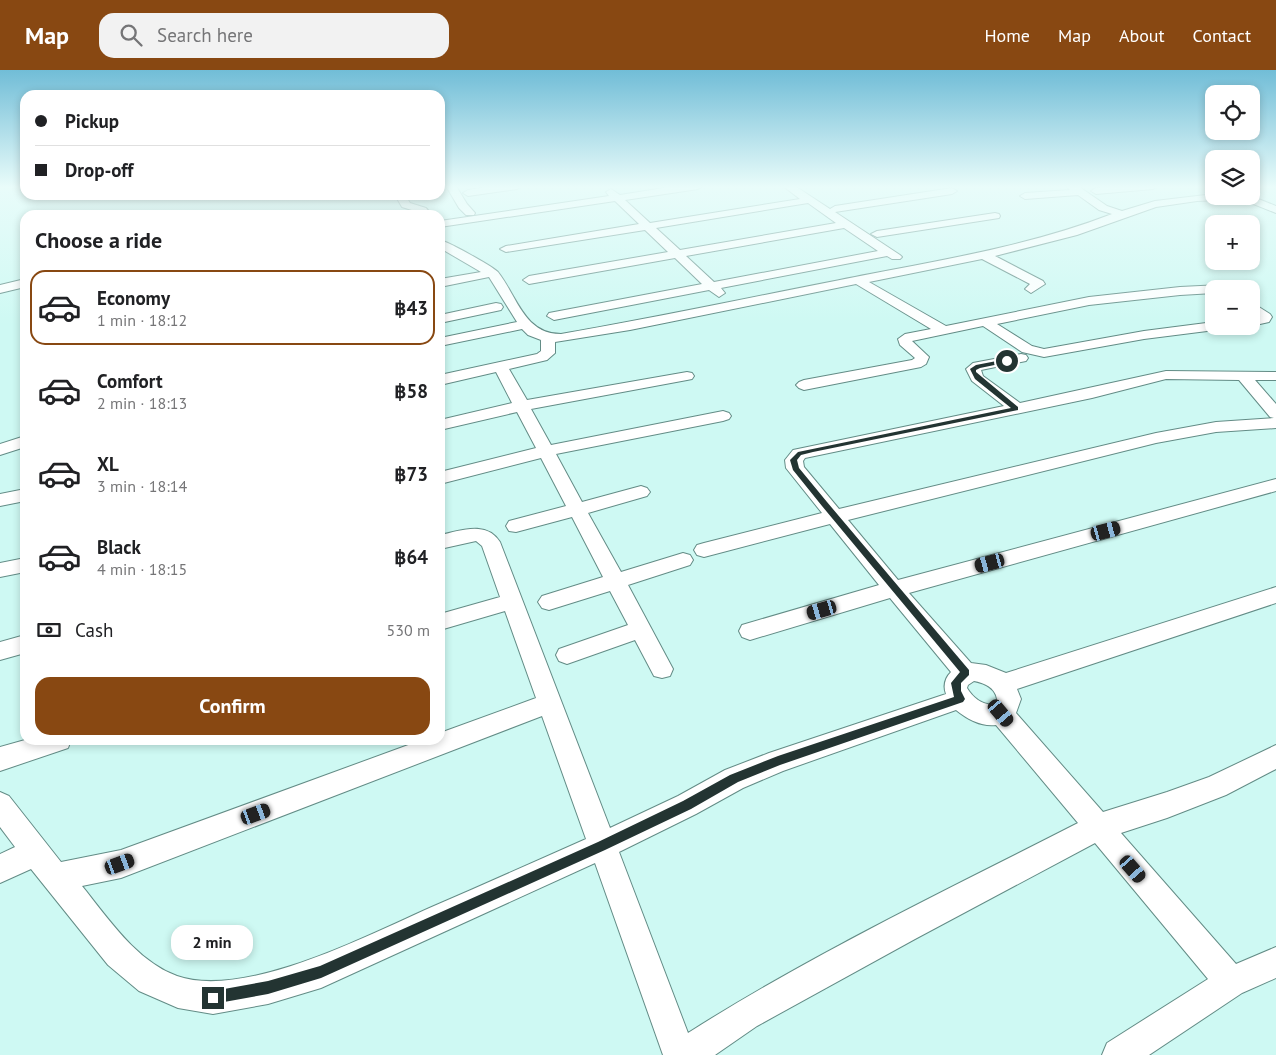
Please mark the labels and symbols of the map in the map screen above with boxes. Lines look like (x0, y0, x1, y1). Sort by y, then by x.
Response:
route start (996, 350, 1018, 372)
car (1089, 520, 1122, 542)
car (973, 552, 1006, 574)
car (805, 599, 838, 621)
car (985, 697, 1016, 729)
car (239, 802, 272, 826)
car (103, 852, 136, 876)
car (1117, 853, 1148, 885)
callout: 2 min (172, 926, 254, 960)
route end (202, 987, 224, 1009)

